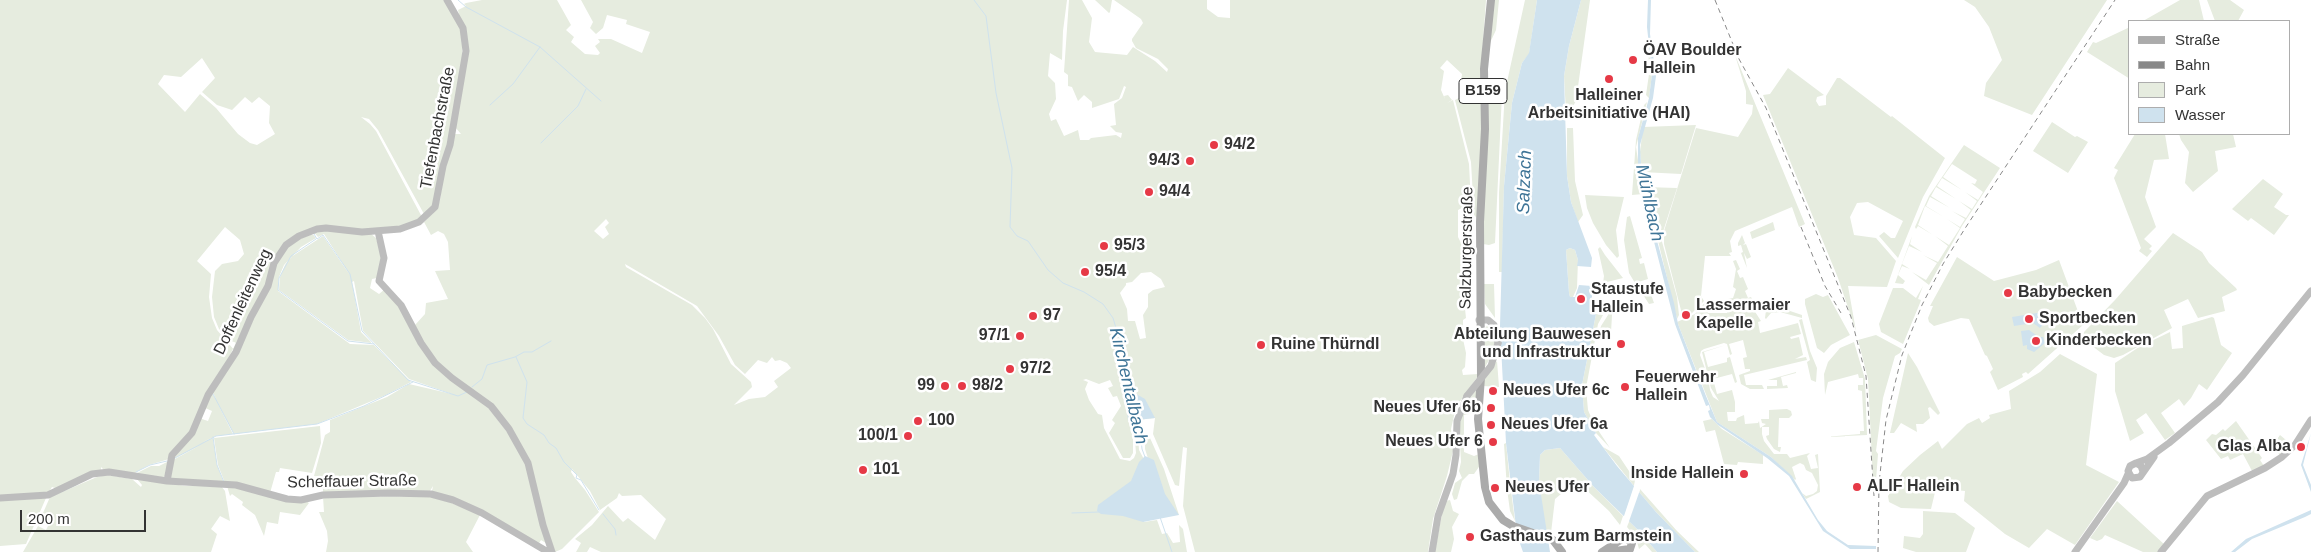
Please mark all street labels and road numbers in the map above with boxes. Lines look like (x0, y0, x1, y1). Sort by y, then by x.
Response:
street label: Tiefenbachstraße (417, 65, 459, 191)
road number: B159 (1459, 78, 1507, 104)
street label: Salzburgerstraße (1456, 186, 1478, 310)
street label: Doffenleitenweg (210, 246, 276, 358)
street label: Scheffauer Straße (287, 471, 417, 493)

